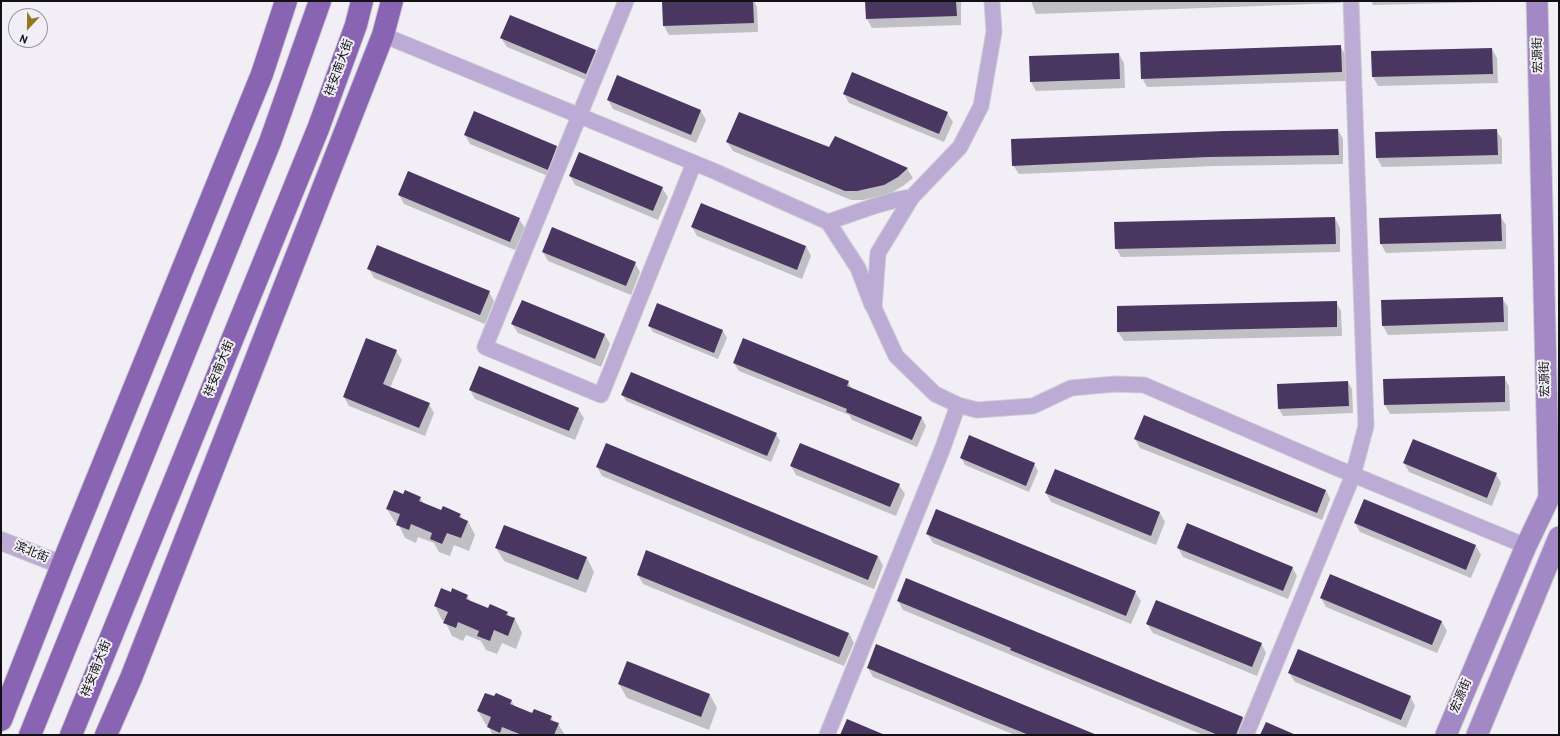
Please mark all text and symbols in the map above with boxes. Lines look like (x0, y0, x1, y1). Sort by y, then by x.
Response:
north arrow (8, 8, 48, 48)
text: N (18, 30, 30, 46)
street label: 祥安南大街 (323, 37, 357, 99)
street label: 宏源街 (1531, 37, 1547, 73)
street label: 祥安南大街 (202, 338, 238, 400)
street label: 宏源街 (1538, 361, 1554, 397)
street label: 滨北街 (12, 540, 50, 566)
street label: 祥安南大街 (79, 638, 115, 700)
street label: 宏源街 (1448, 677, 1476, 715)

